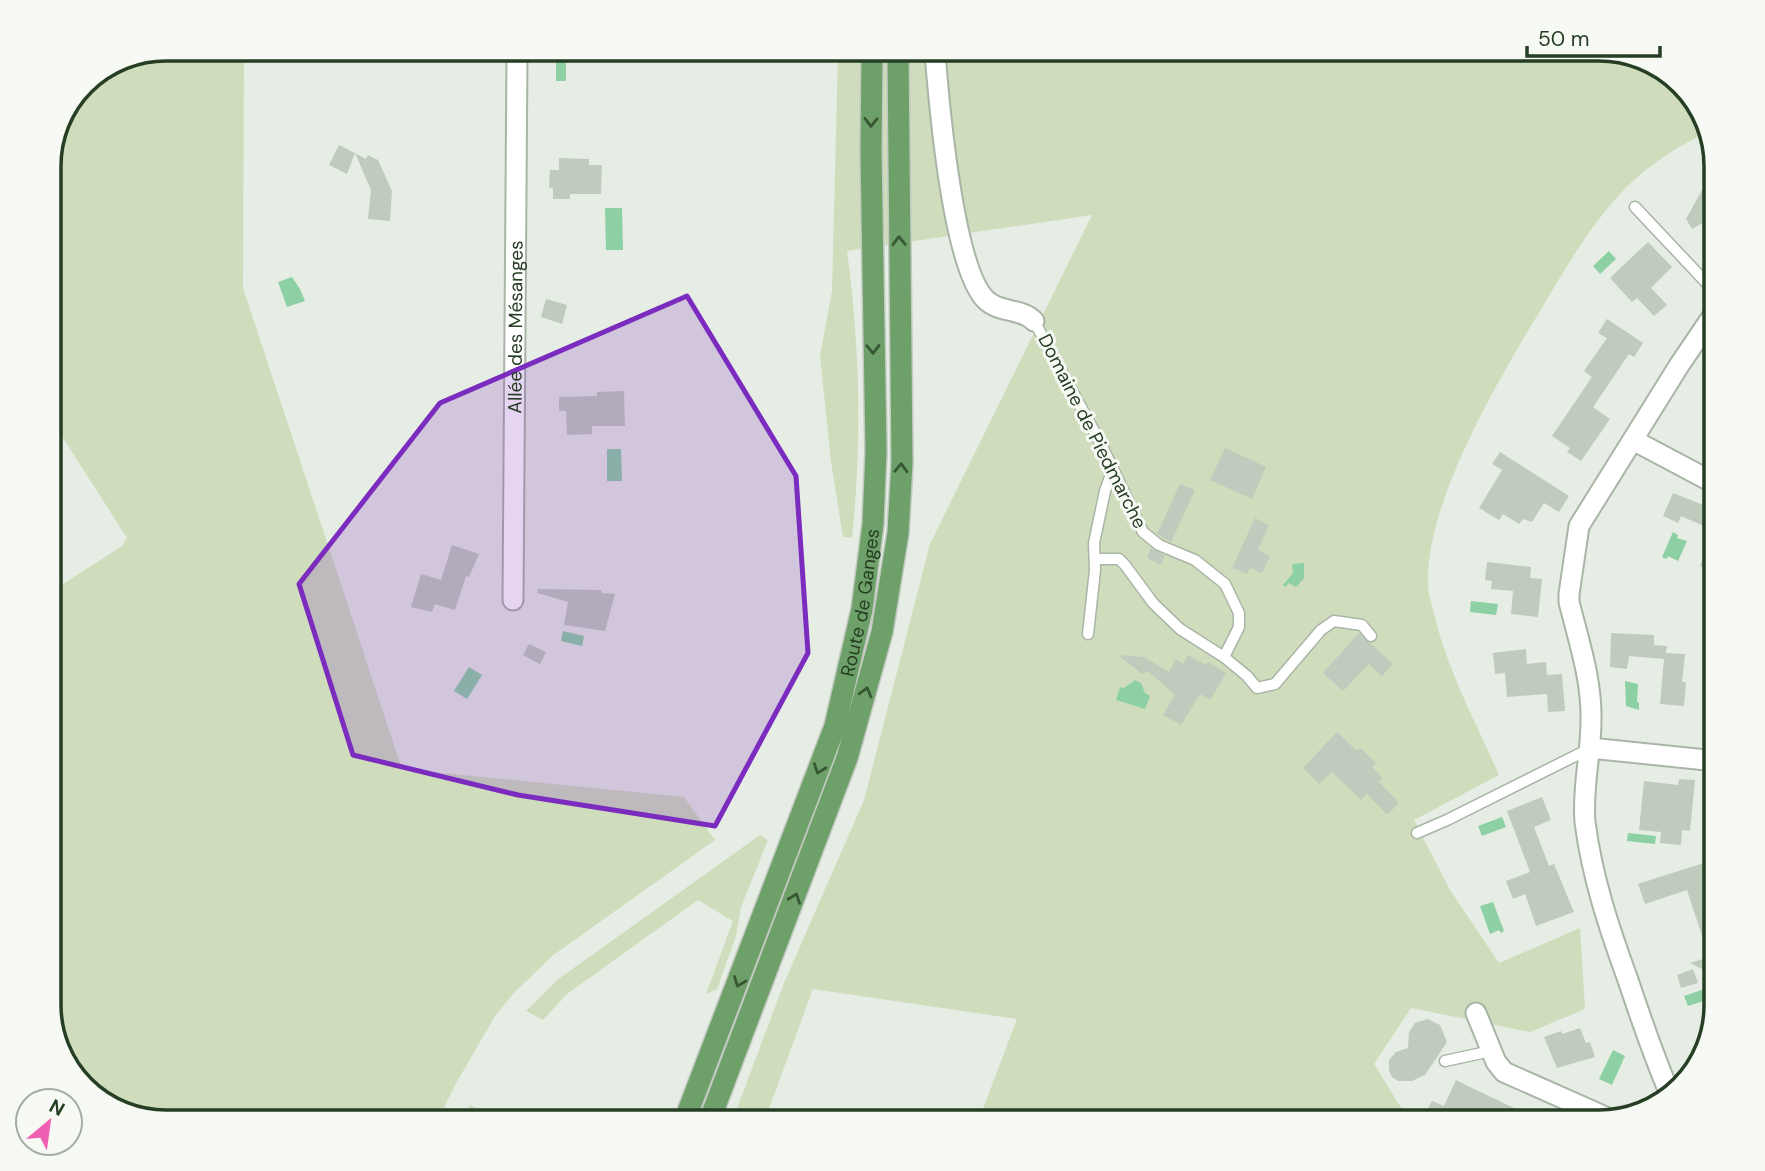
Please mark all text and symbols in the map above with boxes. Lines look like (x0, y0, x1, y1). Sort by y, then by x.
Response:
scale bar (1527, 14, 1660, 58)
text: 50 m (1538, 25, 1589, 53)
one-way arrow (863, 117, 879, 127)
one-way arrow (891, 235, 906, 246)
street label: Allée des Mésanges (502, 240, 529, 414)
street label: Domaine de Piedmarche (1033, 330, 1153, 533)
one-way arrow (865, 344, 881, 355)
one-way arrow (894, 463, 909, 474)
street label: Route de Ganges (835, 527, 885, 679)
one-way arrow (858, 687, 872, 699)
one-way arrow (813, 763, 827, 775)
one-way arrow (786, 892, 800, 904)
one-way arrow (733, 976, 747, 988)
north arrow (14, 1087, 84, 1157)
text: N (45, 1093, 69, 1122)

